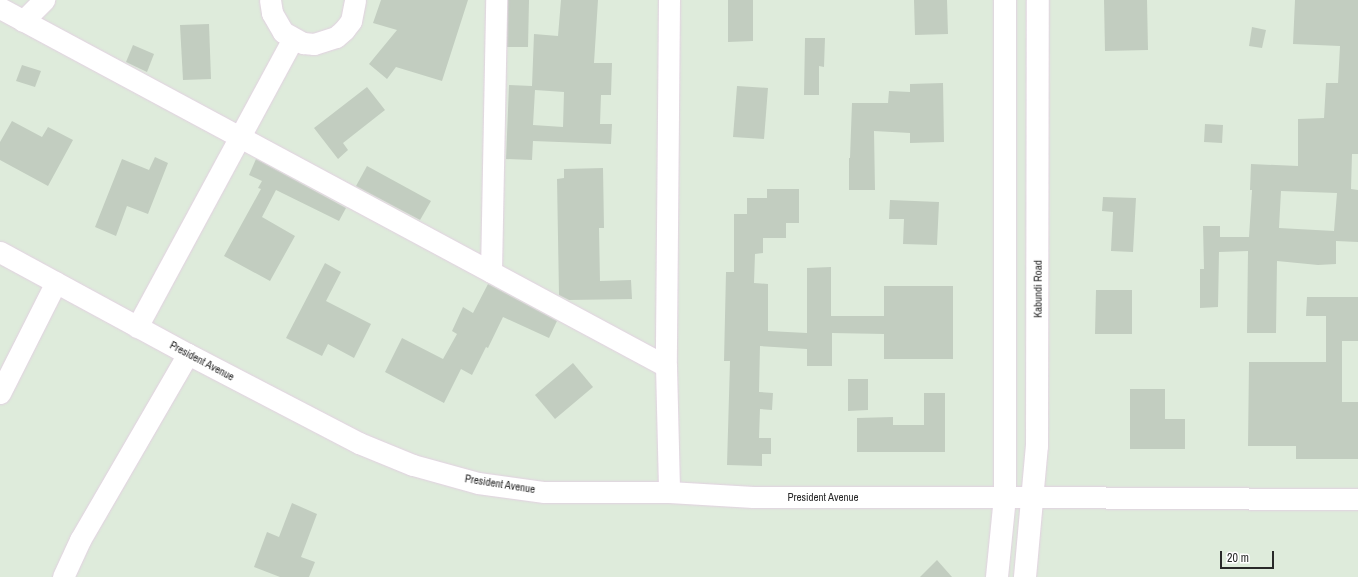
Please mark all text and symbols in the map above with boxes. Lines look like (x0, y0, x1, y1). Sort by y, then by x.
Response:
street label: Kabundi Road (1031, 260, 1045, 318)
street label: President Avenue (167, 338, 237, 384)
street label: President Avenue (464, 472, 536, 496)
street label: President Avenue (787, 490, 859, 504)
scale bar (1222, 543, 1276, 569)
text: 20 m (1227, 550, 1249, 566)

